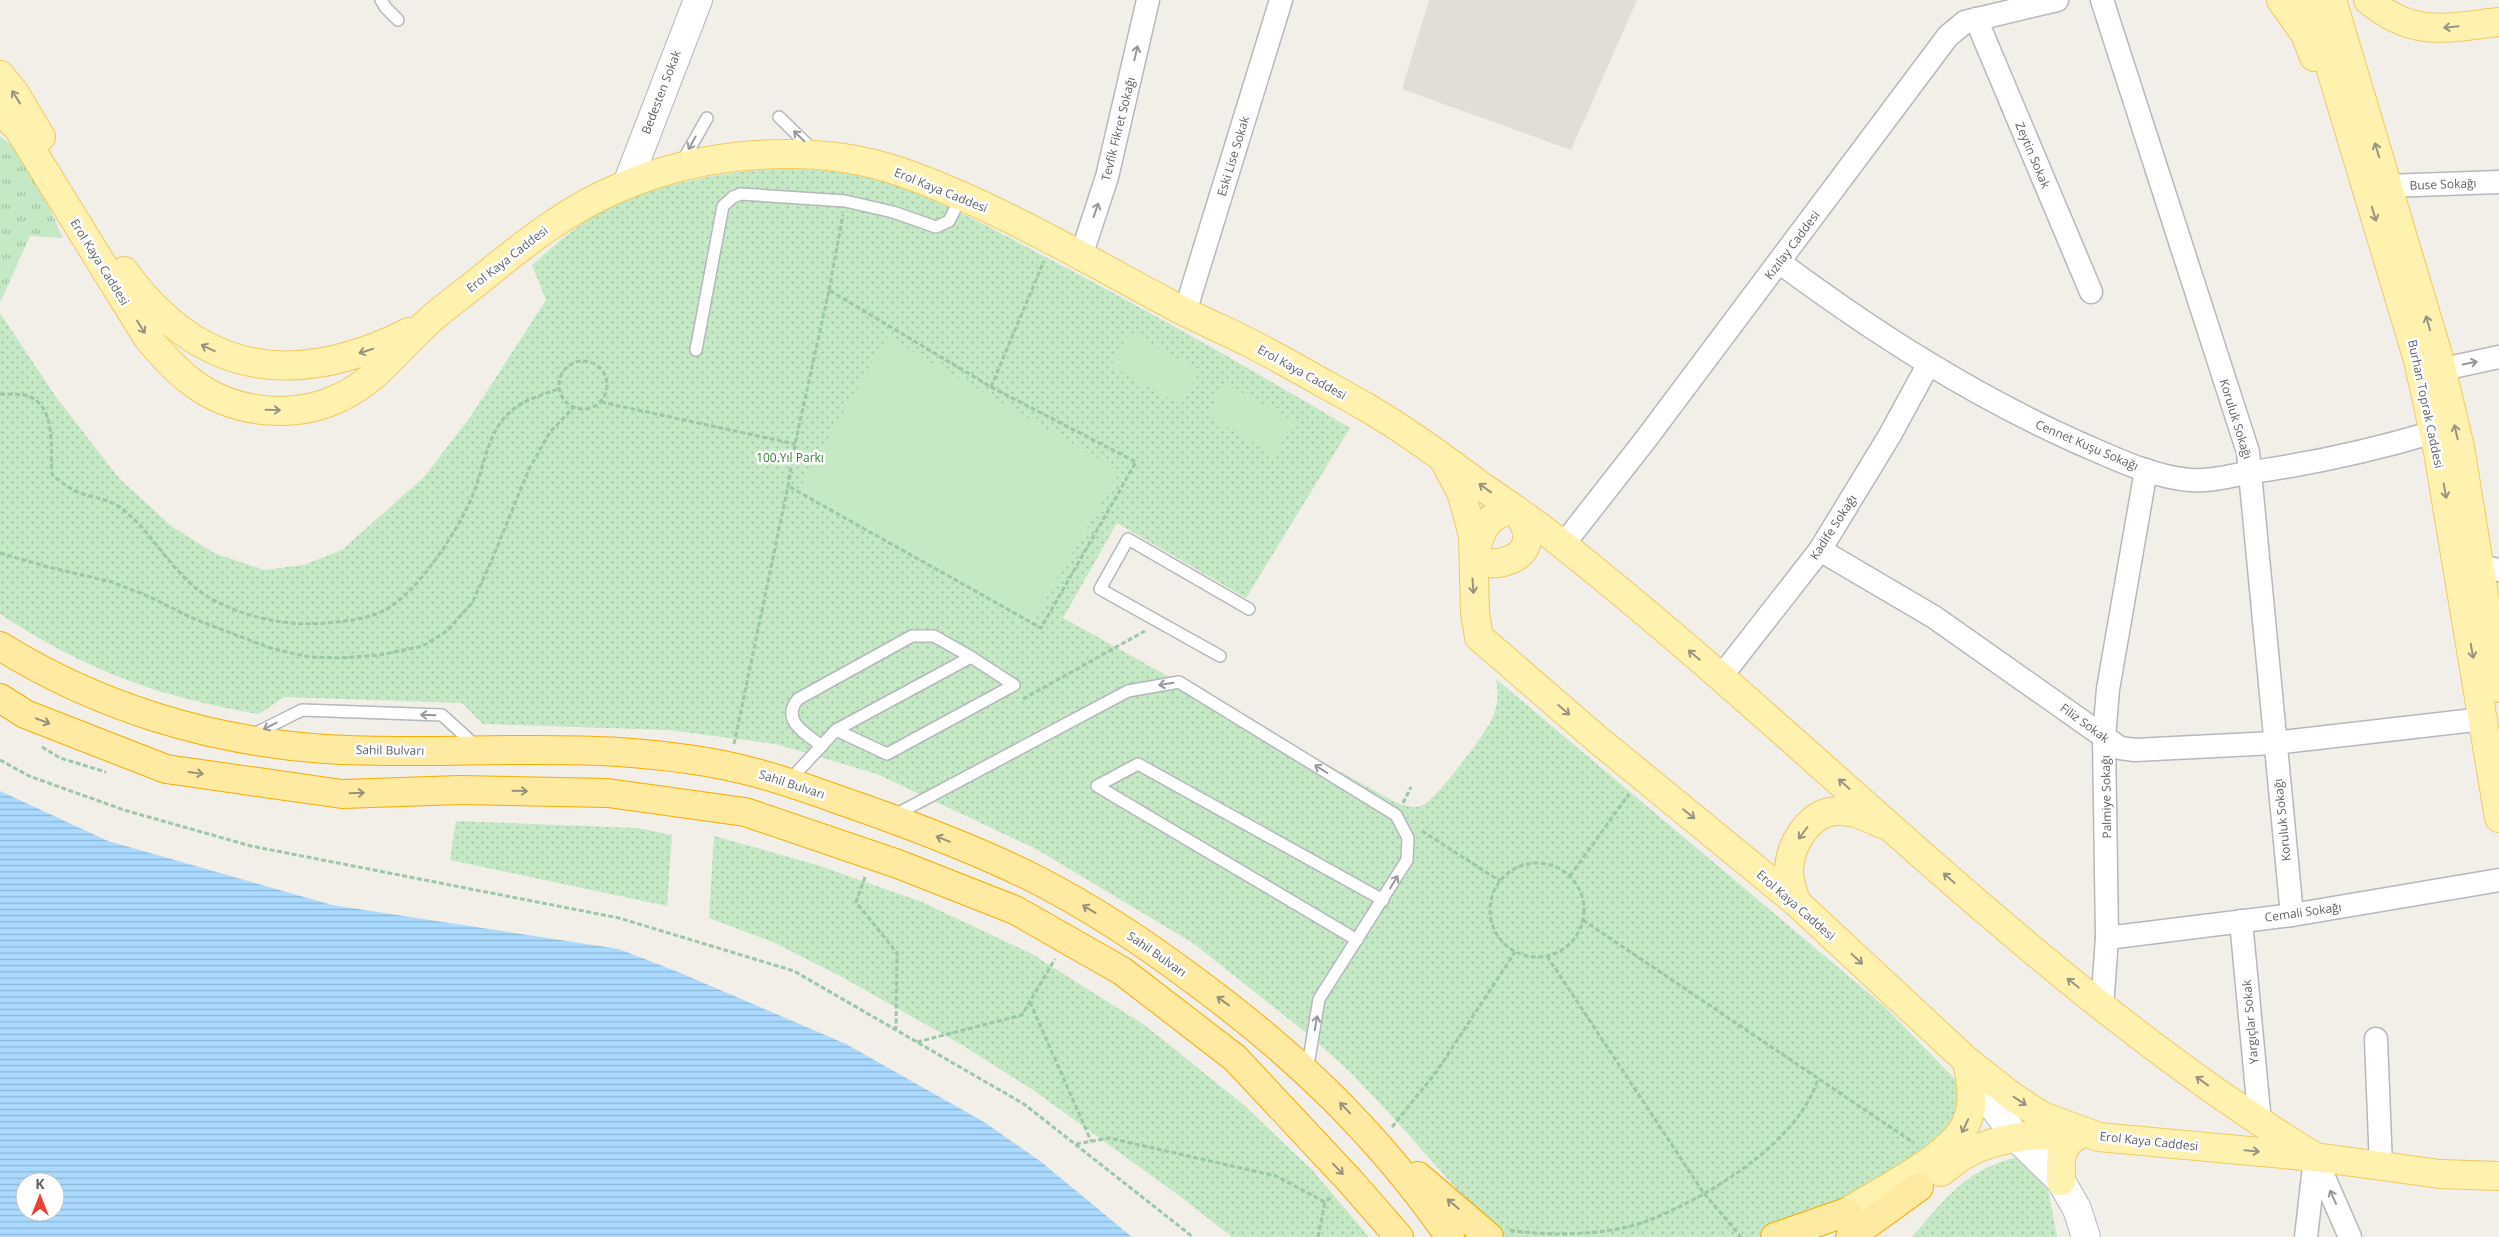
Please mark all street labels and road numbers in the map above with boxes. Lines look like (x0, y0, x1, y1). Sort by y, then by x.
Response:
street label: Bedesten Sokak (637, 47, 685, 137)
street label: Tevfik Fikret Sokağı (1097, 75, 1139, 183)
street label: Eski Lise Sokak (1213, 113, 1253, 198)
street label: Zeytin Sokak (2011, 119, 2055, 191)
street label: Erol Kaya Caddesi (892, 164, 990, 216)
street label: Buse Sokağı (2409, 174, 2477, 194)
street label: Kızılay Caddesi (1760, 207, 1824, 283)
street label: Erol Kaya Caddesi (67, 215, 133, 309)
street label: Erol Kaya Caddesi (463, 222, 551, 296)
street label: Burhan Toprak Caddesi (2404, 338, 2448, 470)
street label: Erol Kaya Caddesi (1255, 341, 1349, 403)
street label: Koruluk Sokağı (2216, 377, 2256, 461)
street label: Cennet Kuşu Sokağı (2033, 416, 2141, 474)
street label: Kadife Sokağı (1806, 491, 1860, 563)
street label: Filiz Sokak (2057, 699, 2114, 747)
street label: Sahil Bulvarı (356, 741, 424, 759)
street label: Palmiye Sokağı (2097, 755, 2115, 839)
street label: Sahil Bulvarı (757, 765, 827, 803)
street label: Koruluk Sokağı (2269, 778, 2295, 862)
street label: Erol Kaya Caddesi (1753, 866, 1839, 944)
street label: Cemali Sokağı (2263, 898, 2343, 926)
street label: Sahil Bulvarı (1124, 927, 1190, 981)
street label: Yargıçlar Sokak (2238, 979, 2262, 1065)
street label: Erol Kaya Caddesi (2099, 1127, 2199, 1155)

